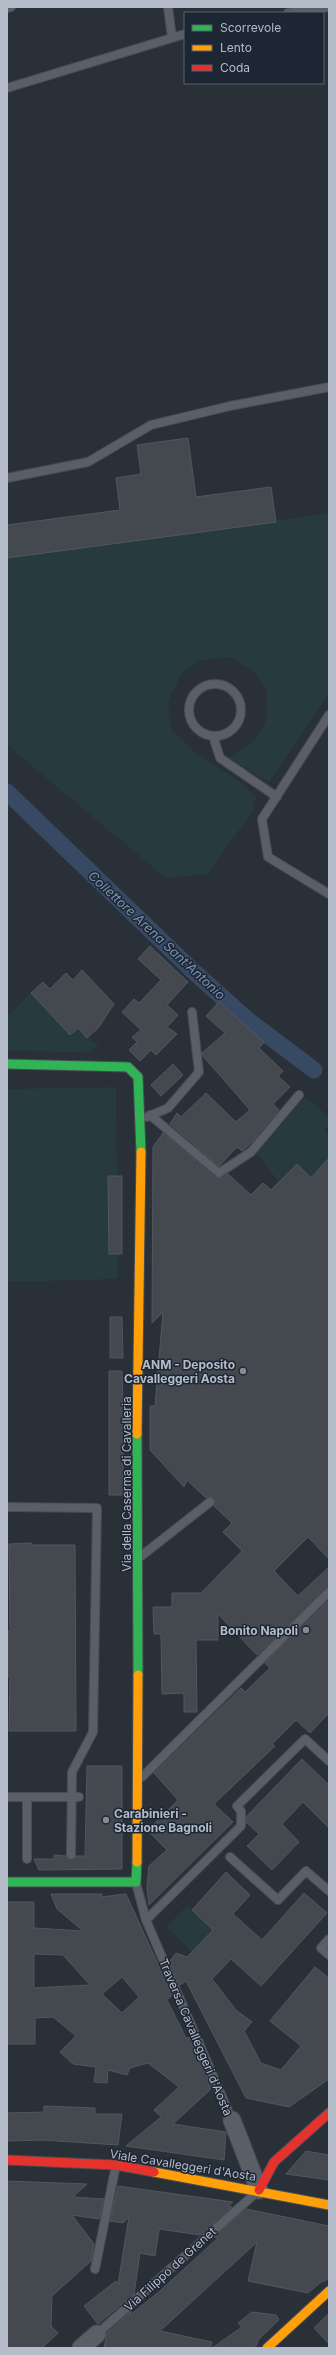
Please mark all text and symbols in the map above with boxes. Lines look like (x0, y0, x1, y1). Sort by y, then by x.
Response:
legend (184, 12, 324, 84)
text: Scorrevole (220, 20, 281, 35)
text: Lento (220, 40, 252, 55)
text: Coda (220, 60, 250, 75)
water label: Collettore Arena Sant'Antonio (85, 867, 229, 1003)
place label: ANM - Deposito Cavalleggeri Aosta (124, 1357, 235, 1386)
marker: ANM - Deposito Cavalleggeri Aosta (238, 1366, 248, 1376)
street label: Via della Caserma di Cavalleria (119, 1396, 134, 1572)
place label: Bonito Napoli (220, 1623, 298, 1638)
marker: Bonito Napoli (301, 1625, 311, 1635)
place label: Carabinieri - Stazione Bagnoli (114, 1806, 212, 1835)
marker: Carabinieri - Stazione Bagnoli (101, 1815, 111, 1825)
street label: Traversa Cavalleggeri d'Aosta (156, 1956, 236, 2118)
street label: Viale Cavalleggeri d'Aosta (109, 2146, 257, 2184)
street label: Via Filippo de Grenet (121, 2224, 219, 2314)

